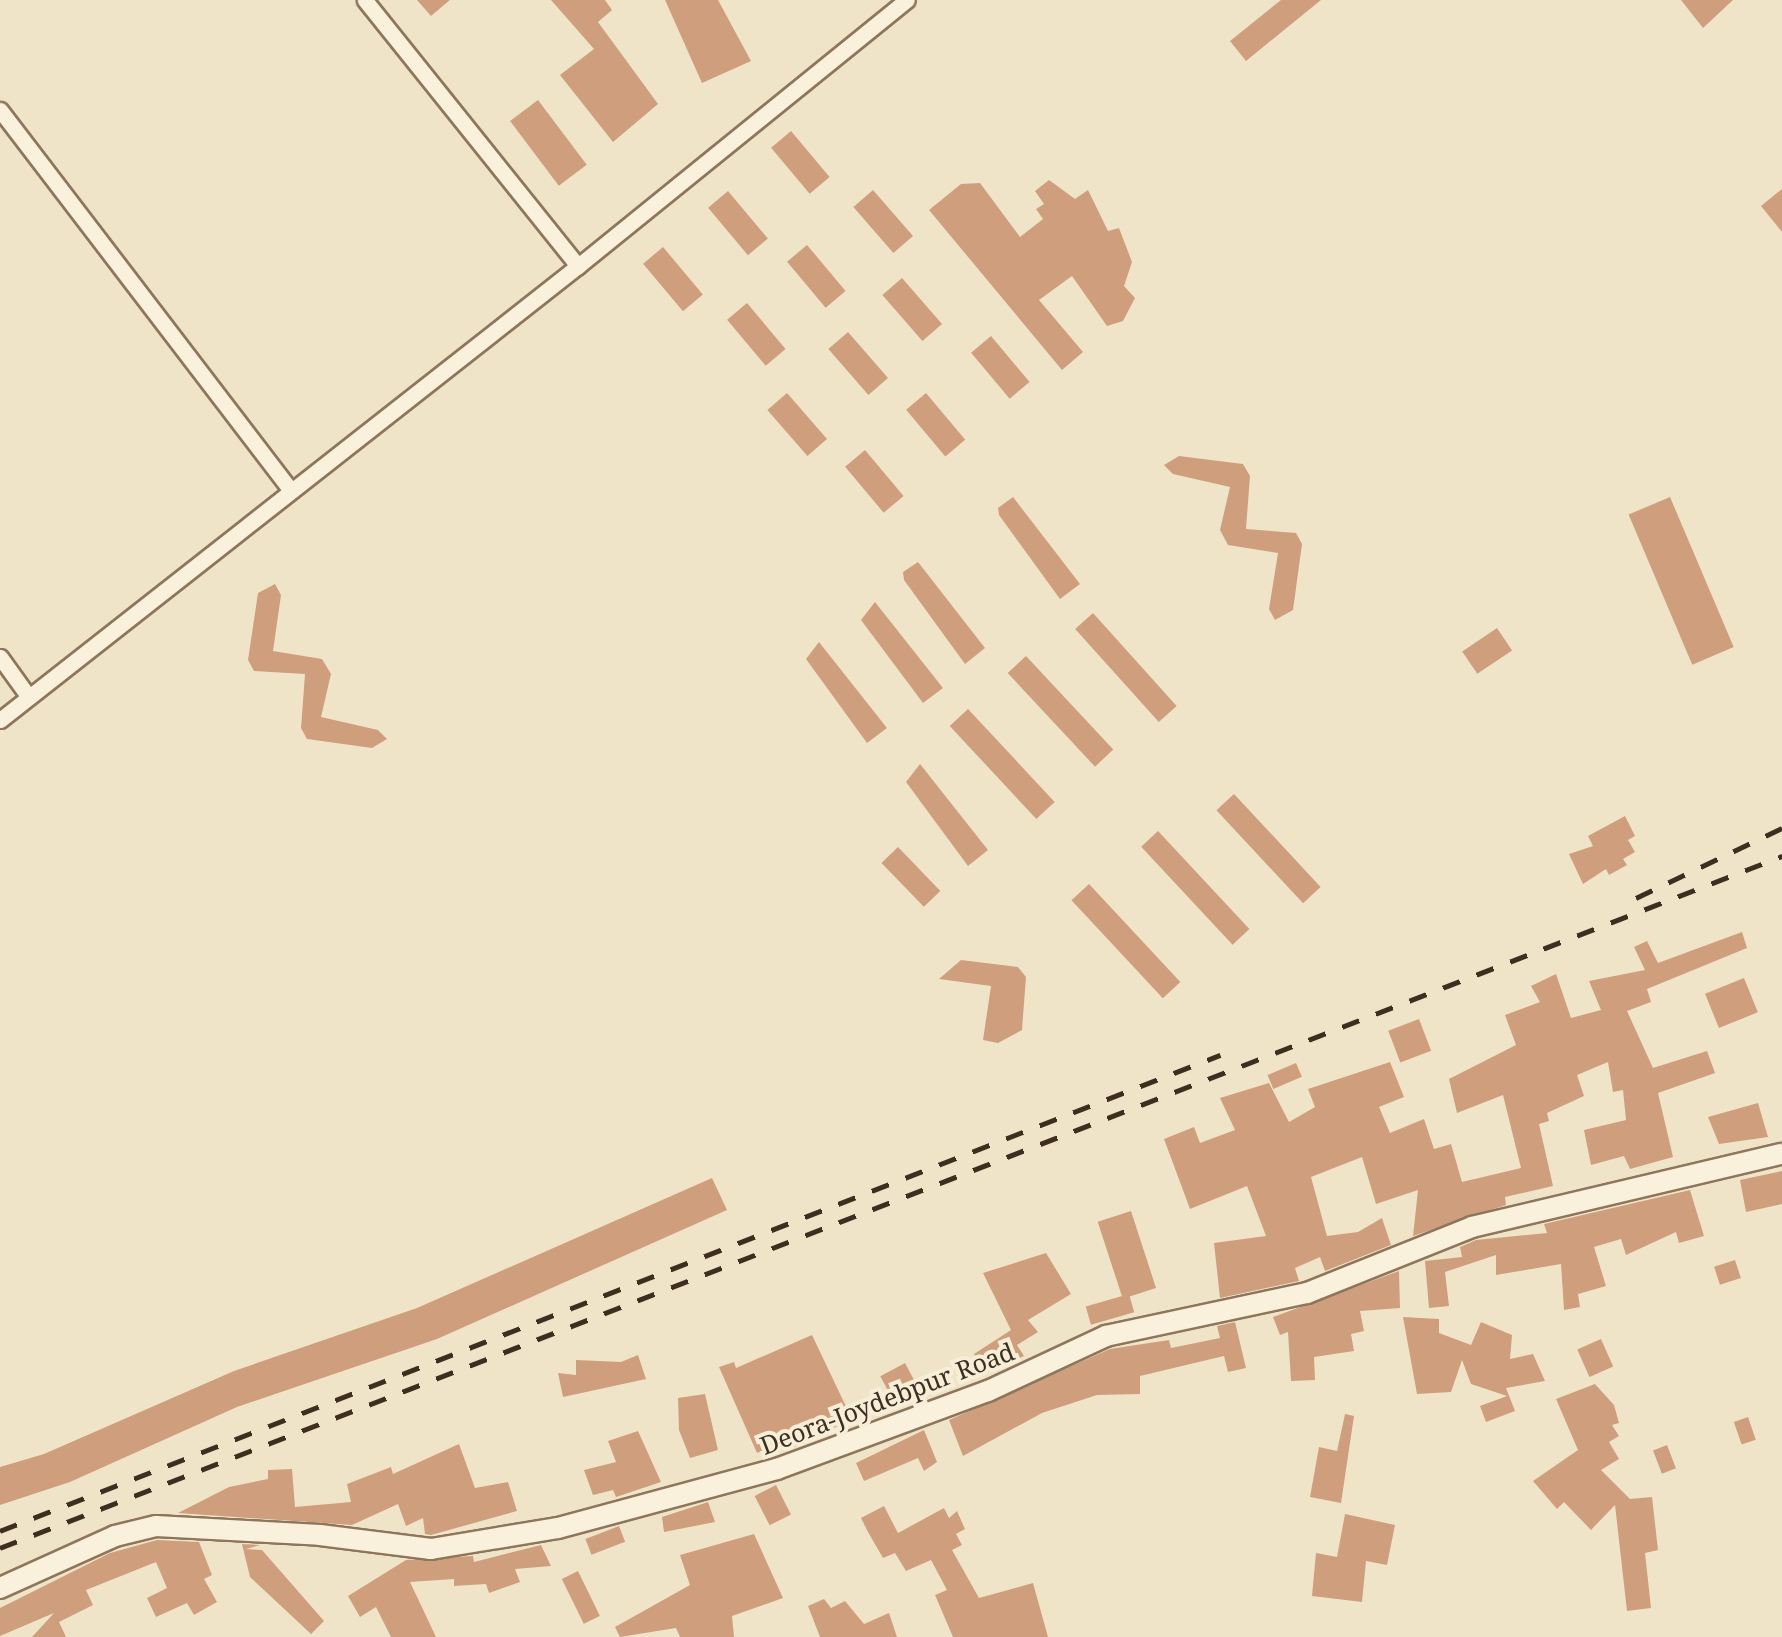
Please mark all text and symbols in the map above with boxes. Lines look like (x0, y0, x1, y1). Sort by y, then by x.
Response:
street label: Deora-Joydebpur Road (756, 1336, 1018, 1460)

